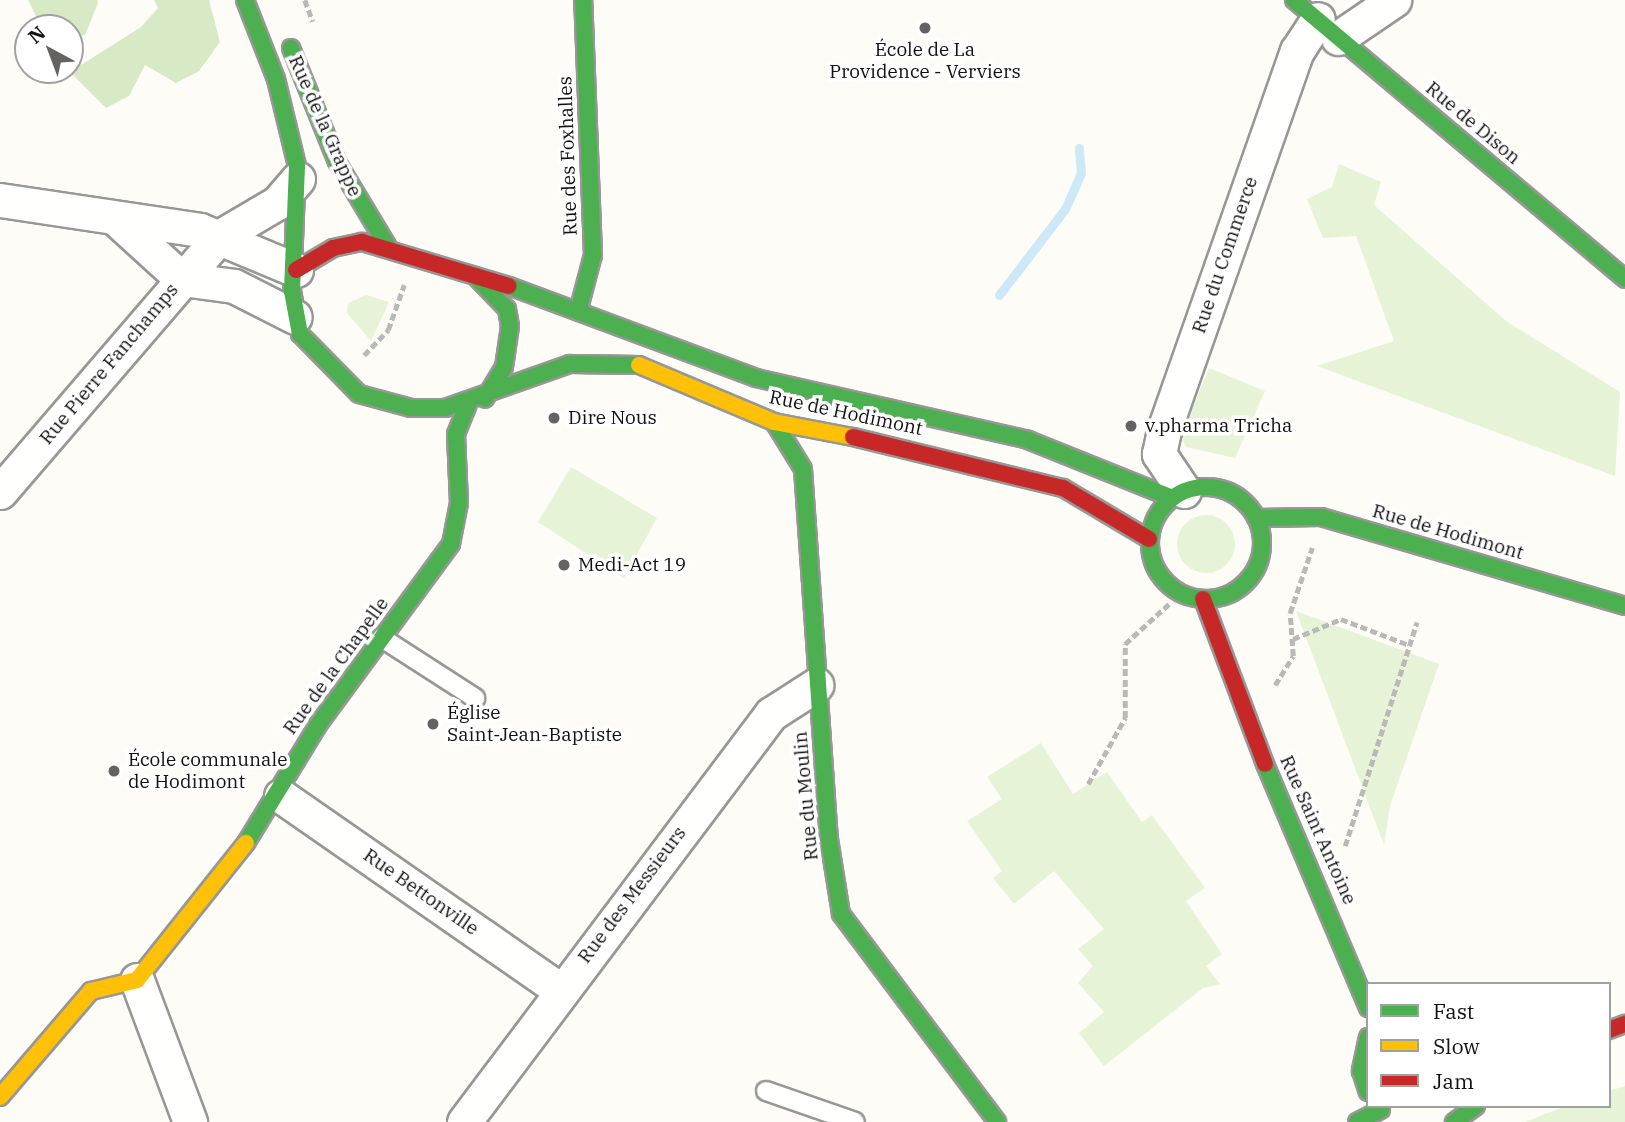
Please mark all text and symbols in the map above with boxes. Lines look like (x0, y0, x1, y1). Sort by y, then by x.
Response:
north arrow (14, 14, 84, 84)
marker: École de La Providence - Verviers (917, 20, 933, 36)
text: N (23, 21, 50, 49)
place label: École de La Providence - Verviers (829, 39, 1021, 83)
street label: Rue de la Grappe (284, 52, 366, 200)
street label: Rue des Foxhalles (554, 76, 582, 236)
street label: Rue de Dison (1421, 77, 1525, 169)
street label: Rue du Commerce (1187, 174, 1263, 336)
street label: Rue Pierre Fanchamps (35, 279, 183, 449)
street label: Rue de Hodimont (767, 386, 925, 440)
place label: Dire Nous (568, 407, 657, 429)
marker: Dire Nous (546, 410, 562, 426)
place label: v.pharma Tricha (1145, 415, 1292, 437)
marker: v.pharma Tricha (1123, 418, 1139, 434)
street label: Rue de Hodimont (1370, 500, 1526, 564)
place label: Medi-Act 19 (578, 554, 686, 576)
marker: Medi-Act 19 (556, 557, 572, 573)
street label: Rue de la Chapelle (279, 593, 393, 739)
place label: Église Saint-Jean-Baptiste (447, 702, 622, 746)
marker: Église Saint-Jean-Baptiste (425, 716, 441, 732)
street label: Rue du Moulin (789, 730, 823, 862)
place label: École communale de Hodimont (128, 749, 287, 793)
street label: Rue Saint Antoine (1275, 752, 1361, 908)
marker: École communale de Hodimont (106, 763, 122, 779)
street label: Rue des Messieurs (573, 822, 691, 968)
street label: Rue Bettonville (359, 844, 483, 940)
legend (1366, 982, 1611, 1108)
text: Fast (1433, 997, 1474, 1025)
text: Slow (1433, 1032, 1480, 1060)
text: Jam (1433, 1067, 1474, 1095)

